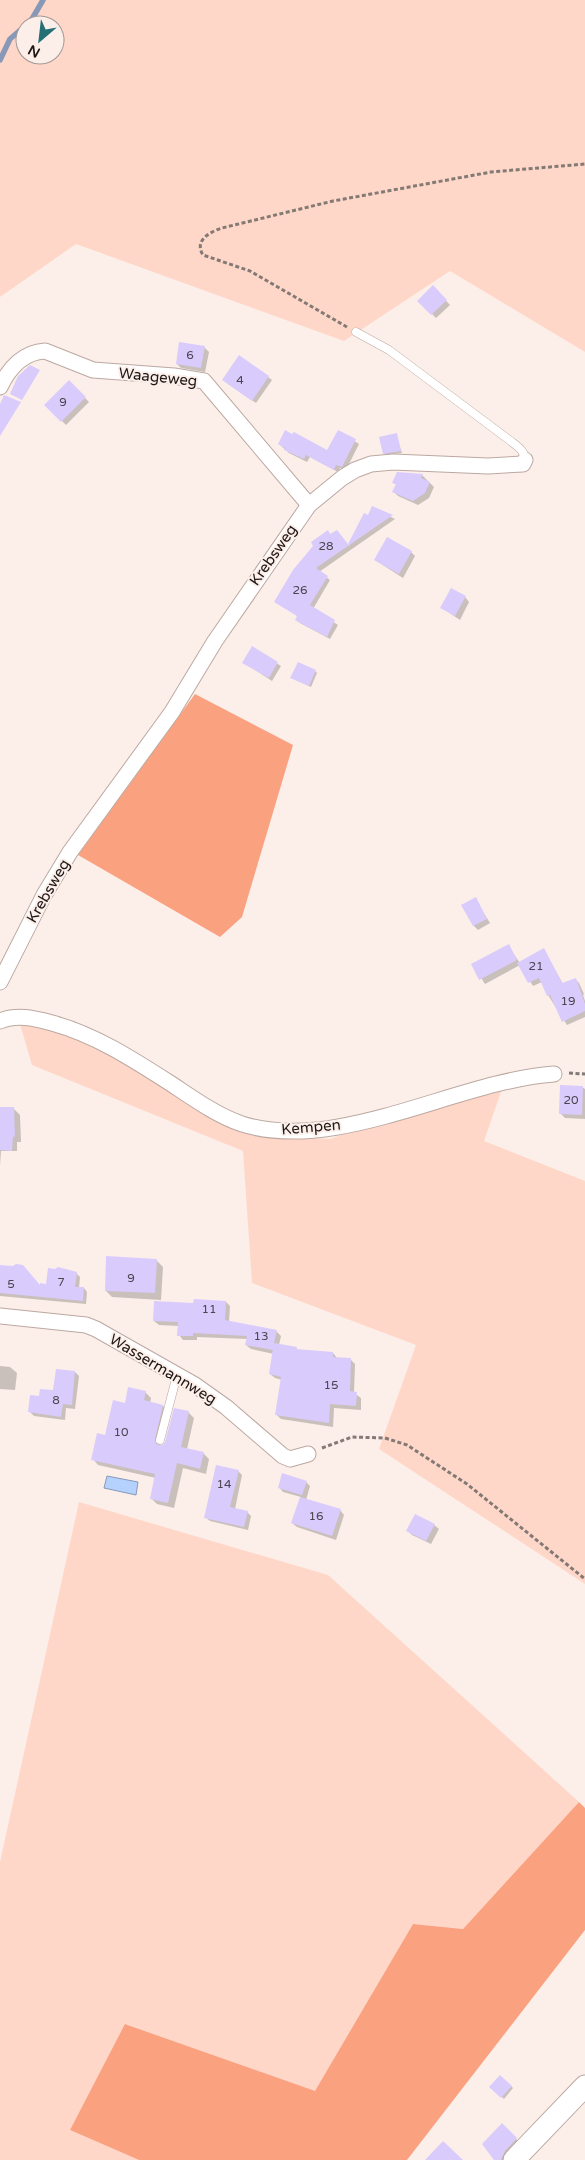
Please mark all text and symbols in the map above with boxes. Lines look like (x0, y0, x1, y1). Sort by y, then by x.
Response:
north arrow (15, 15, 65, 65)
text: N (25, 41, 43, 61)
house number: 6 (186, 348, 194, 362)
street label: Waageweg (118, 364, 198, 390)
house number: 4 (236, 373, 244, 387)
house number: 9 (59, 395, 67, 409)
street label: Krebsweg (245, 521, 301, 589)
house number: 28 (318, 539, 334, 553)
house number: 26 (292, 583, 308, 597)
street label: Krebsweg (23, 856, 73, 926)
house number: 21 (528, 959, 544, 973)
house number: 19 (560, 994, 576, 1008)
house number: 20 (563, 1093, 579, 1107)
street label: Kempen (281, 1115, 341, 1139)
house number: 9 (127, 1271, 135, 1285)
house number: 7 (57, 1275, 65, 1289)
house number: 5 (7, 1277, 15, 1291)
house number: 11 (201, 1302, 217, 1316)
house number: 13 (253, 1329, 269, 1343)
street label: Wassermannweg (106, 1330, 220, 1408)
house number: 15 (323, 1378, 339, 1392)
house number: 8 (52, 1393, 60, 1407)
house number: 10 (113, 1425, 129, 1439)
house number: 14 (216, 1477, 232, 1491)
house number: 16 (308, 1509, 324, 1523)

